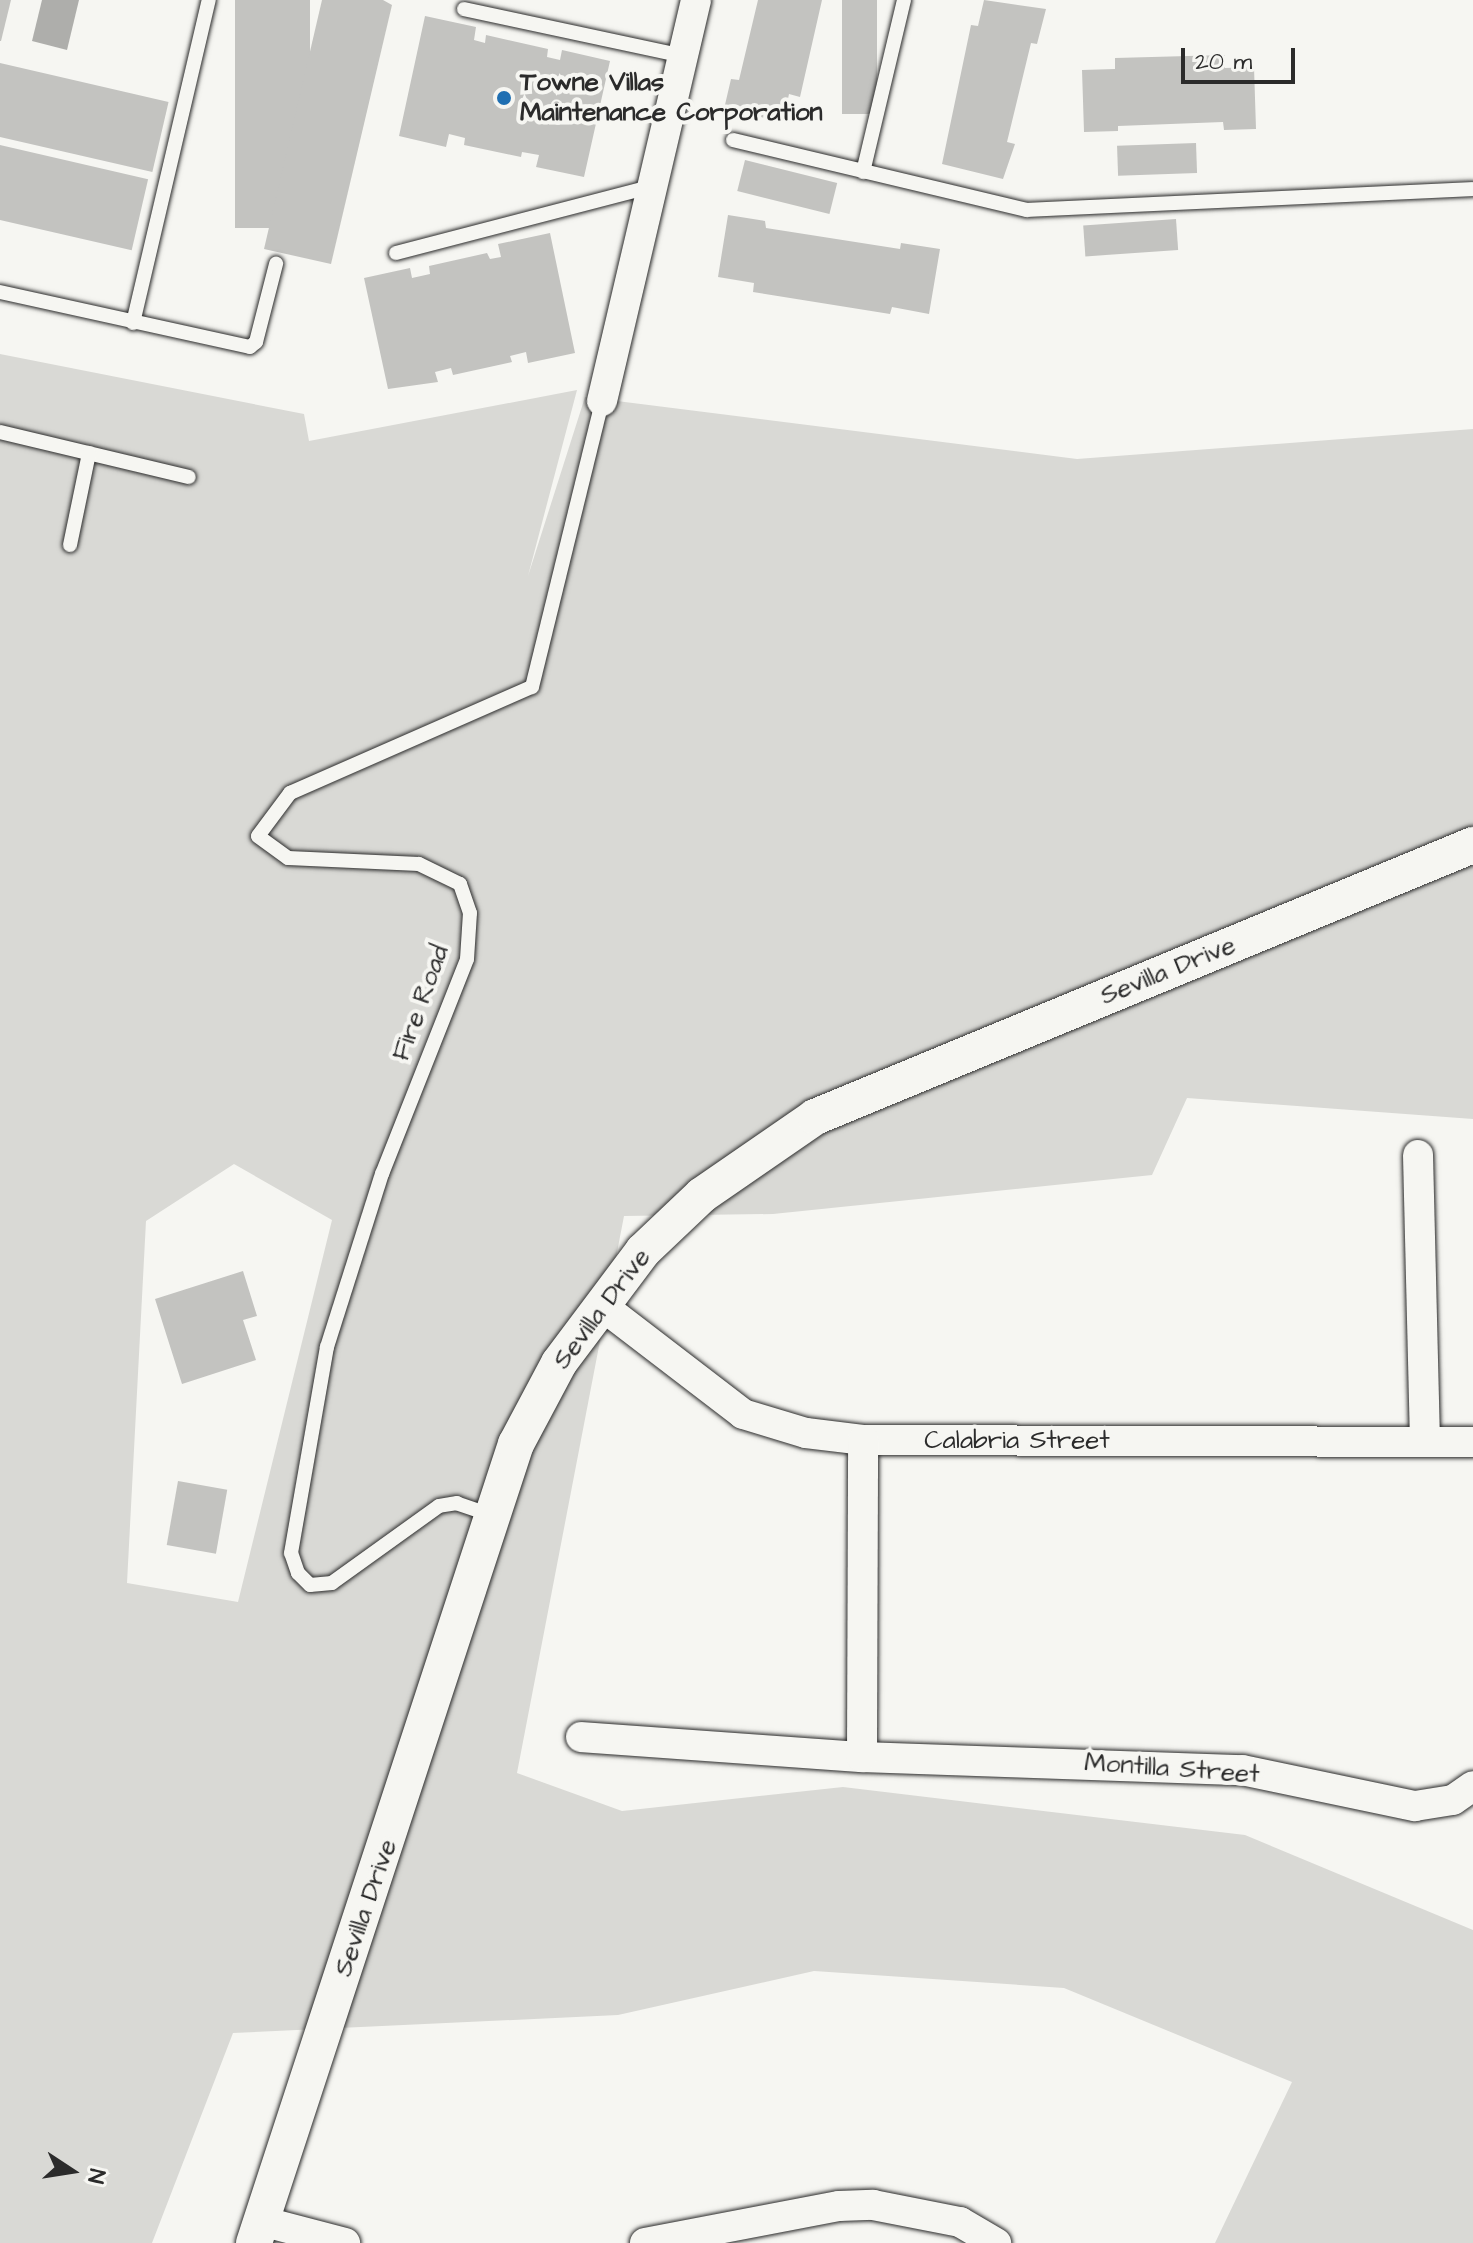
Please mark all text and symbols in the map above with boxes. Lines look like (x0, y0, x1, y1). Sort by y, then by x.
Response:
scale bar (1185, 32, 1299, 82)
text: 20 m (1195, 45, 1252, 79)
place label: Towne Villas Maintenance Corporation (520, 67, 823, 128)
marker: Towne Villas Maintenance Corporation (495, 89, 513, 107)
street label: Sevilla Drive (1096, 930, 1240, 1012)
street label: Fire Road (386, 941, 456, 1065)
street label: Sevilla Drive (547, 1243, 657, 1375)
street label: Calabria Street (924, 1425, 1110, 1457)
street label: Montilla Street (1083, 1747, 1261, 1791)
street label: Sevilla Drive (328, 1835, 404, 1981)
north arrow (32, 2131, 112, 2211)
text: N (79, 2166, 113, 2186)

